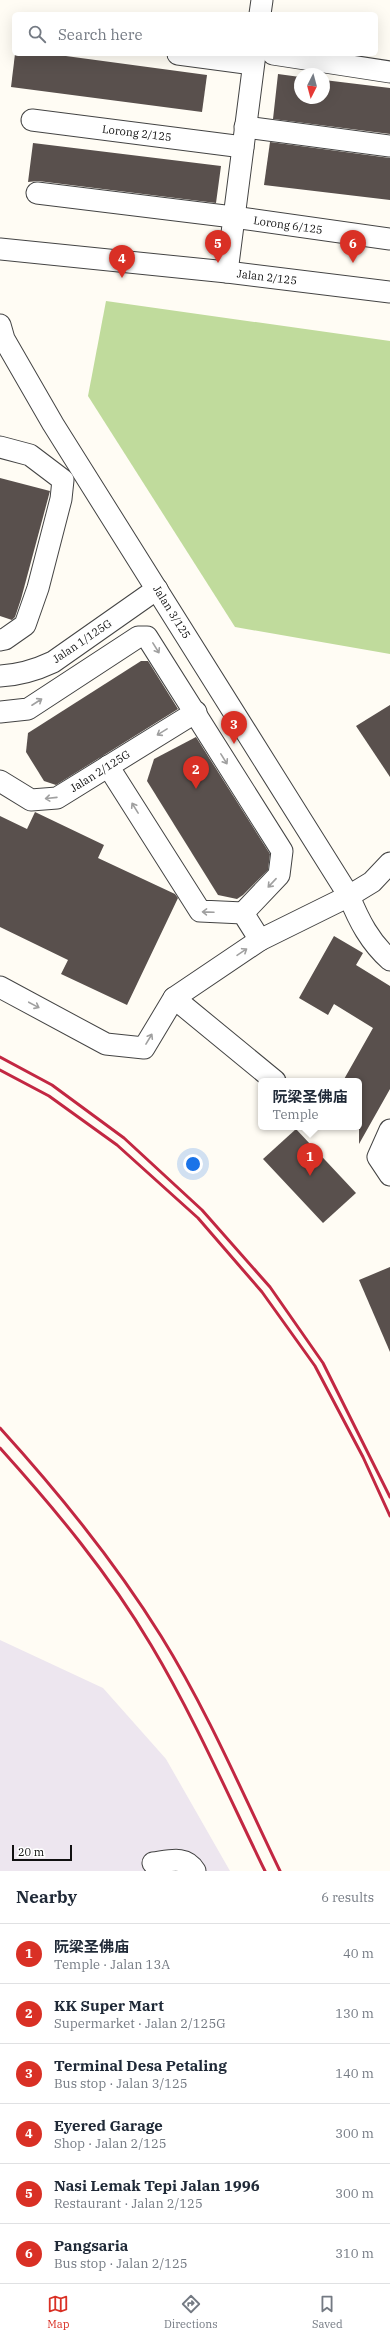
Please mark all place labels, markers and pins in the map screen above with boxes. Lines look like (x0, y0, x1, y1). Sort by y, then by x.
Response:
pin: 5 (205, 230, 231, 263)
pin: 6 (340, 230, 366, 263)
pin: 4 (109, 245, 135, 278)
pin: 3 (221, 711, 247, 744)
pin: 2 (183, 756, 209, 789)
pin: 1 (297, 1143, 323, 1176)

